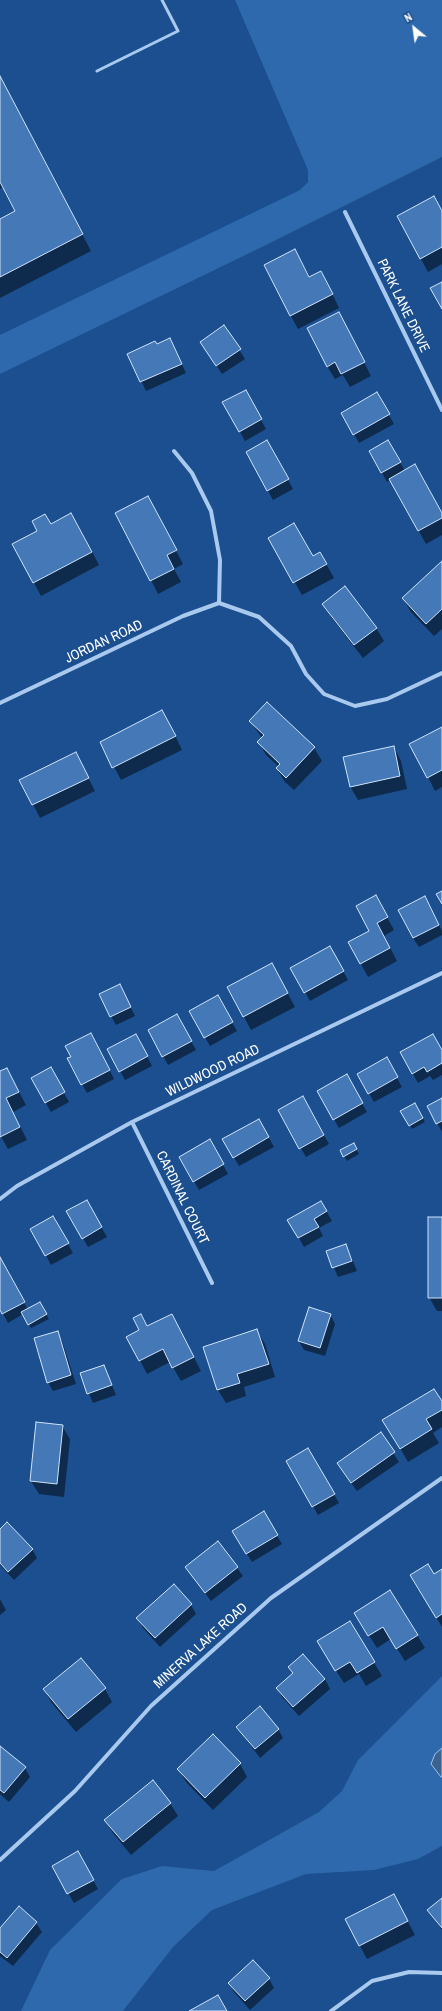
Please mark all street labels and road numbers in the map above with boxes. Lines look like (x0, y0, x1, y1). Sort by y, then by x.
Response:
street label: PARK LANE DRIVE (373, 257, 433, 355)
street label: JORDAN ROAD (63, 617, 145, 667)
street label: WILDWOOD ROAD (163, 1041, 263, 1101)
street label: CARDINAL COURT (152, 1149, 212, 1247)
street label: MINERVA LAKE ROAD (151, 1600, 251, 1692)

